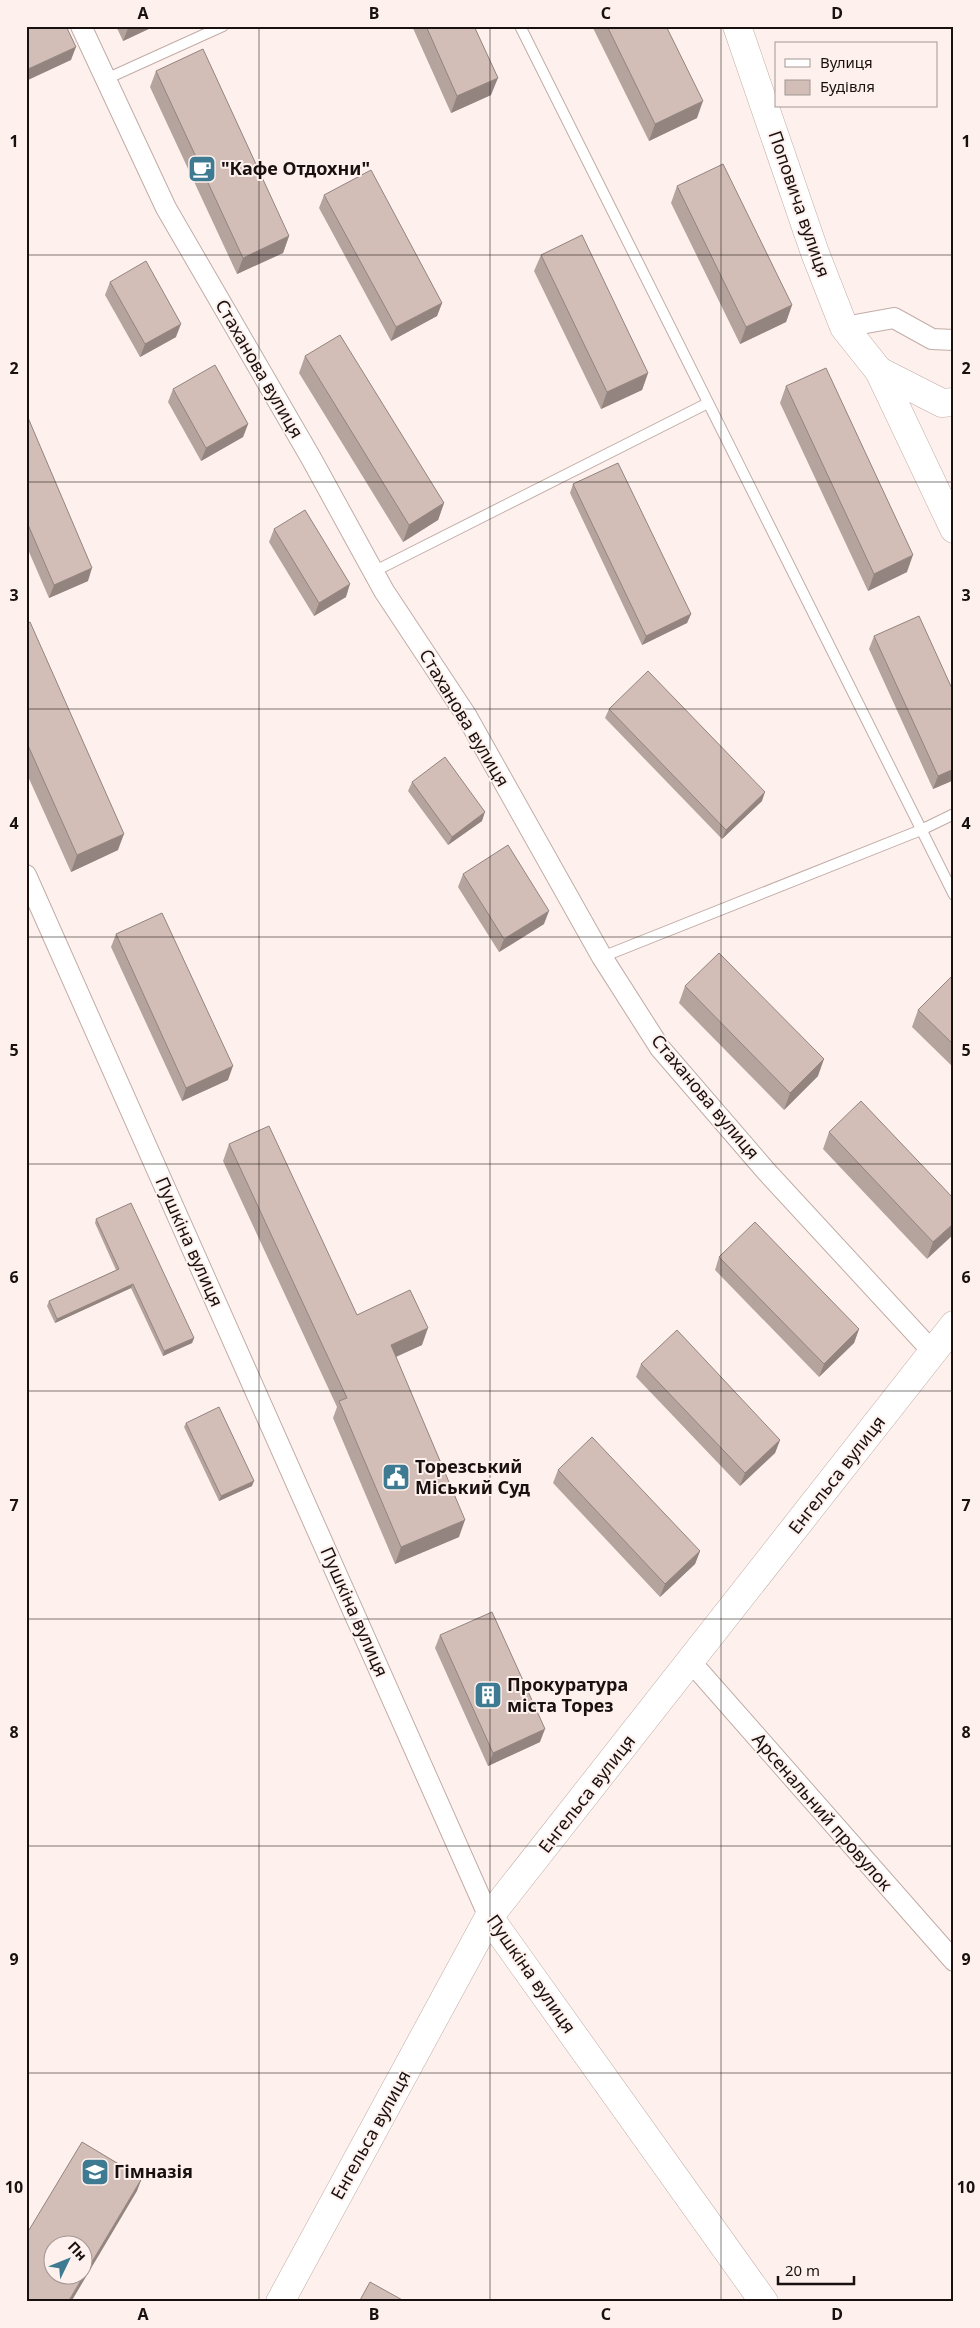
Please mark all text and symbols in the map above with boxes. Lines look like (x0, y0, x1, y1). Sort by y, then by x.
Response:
text: A (137, 2, 149, 24)
text: B (369, 2, 379, 24)
text: C (601, 2, 611, 24)
text: D (831, 2, 843, 24)
legend (775, 42, 938, 108)
text: Вулиця (820, 52, 873, 72)
text: Будівля (820, 76, 875, 96)
street label: Поповича вулиця (764, 127, 836, 280)
text: 1 (9, 130, 19, 152)
text: 1 (961, 130, 971, 152)
cafe icon: "Кафе Отдохни" (187, 154, 217, 184)
place label: "Кафе Отдохни" (221, 156, 370, 180)
street label: Стаханова вулиця (210, 295, 309, 442)
text: 2 (9, 357, 19, 379)
text: 2 (961, 357, 971, 379)
text: 3 (9, 584, 19, 606)
text: 3 (961, 584, 971, 606)
street label: Стаханова вулиця (414, 644, 515, 791)
text: 4 (9, 812, 19, 834)
text: 4 (961, 812, 971, 834)
street label: Стаханова вулиця (646, 1029, 765, 1164)
text: 5 (9, 1039, 19, 1061)
text: 5 (961, 1039, 971, 1061)
street label: Пушкіна вулиця (151, 1173, 229, 1310)
text: 6 (9, 1266, 19, 1288)
text: 6 (961, 1266, 971, 1288)
street label: Енгельса вулиця (782, 1410, 890, 1539)
place label: Торезський Міський Суд (415, 1454, 531, 1499)
public building icon: Торезський Міський Суд (381, 1462, 411, 1492)
text: 7 (9, 1494, 19, 1516)
text: 7 (961, 1494, 971, 1516)
street label: Пушкіна вулиця (316, 1543, 394, 1680)
place label: Прокуратура міста Торез (507, 1672, 628, 1717)
building icon: Прокуратура міста Торез (473, 1680, 503, 1710)
text: 8 (9, 1721, 19, 1743)
text: 8 (961, 1721, 971, 1743)
street label: Арсенальний провулок (747, 1727, 898, 1896)
street label: Енгельса вулиця (532, 1729, 640, 1858)
street label: Пушкіна вулиця (482, 1909, 582, 2038)
text: 9 (9, 1948, 19, 1970)
text: 9 (961, 1948, 971, 1970)
street label: Енгельса вулиця (325, 2066, 416, 2203)
school or university icon: Гімназія (80, 2157, 110, 2187)
place label: Гімназія (114, 2159, 193, 2183)
text: 10 (5, 2176, 23, 2198)
text: 10 (957, 2176, 975, 2198)
north arrow (42, 2236, 92, 2286)
text: Пн (64, 2237, 92, 2265)
scale bar (778, 2253, 854, 2285)
text: 20 m (785, 2260, 820, 2280)
text: A (137, 2303, 149, 2325)
text: B (369, 2303, 379, 2325)
text: C (601, 2303, 611, 2325)
text: D (831, 2303, 843, 2325)

